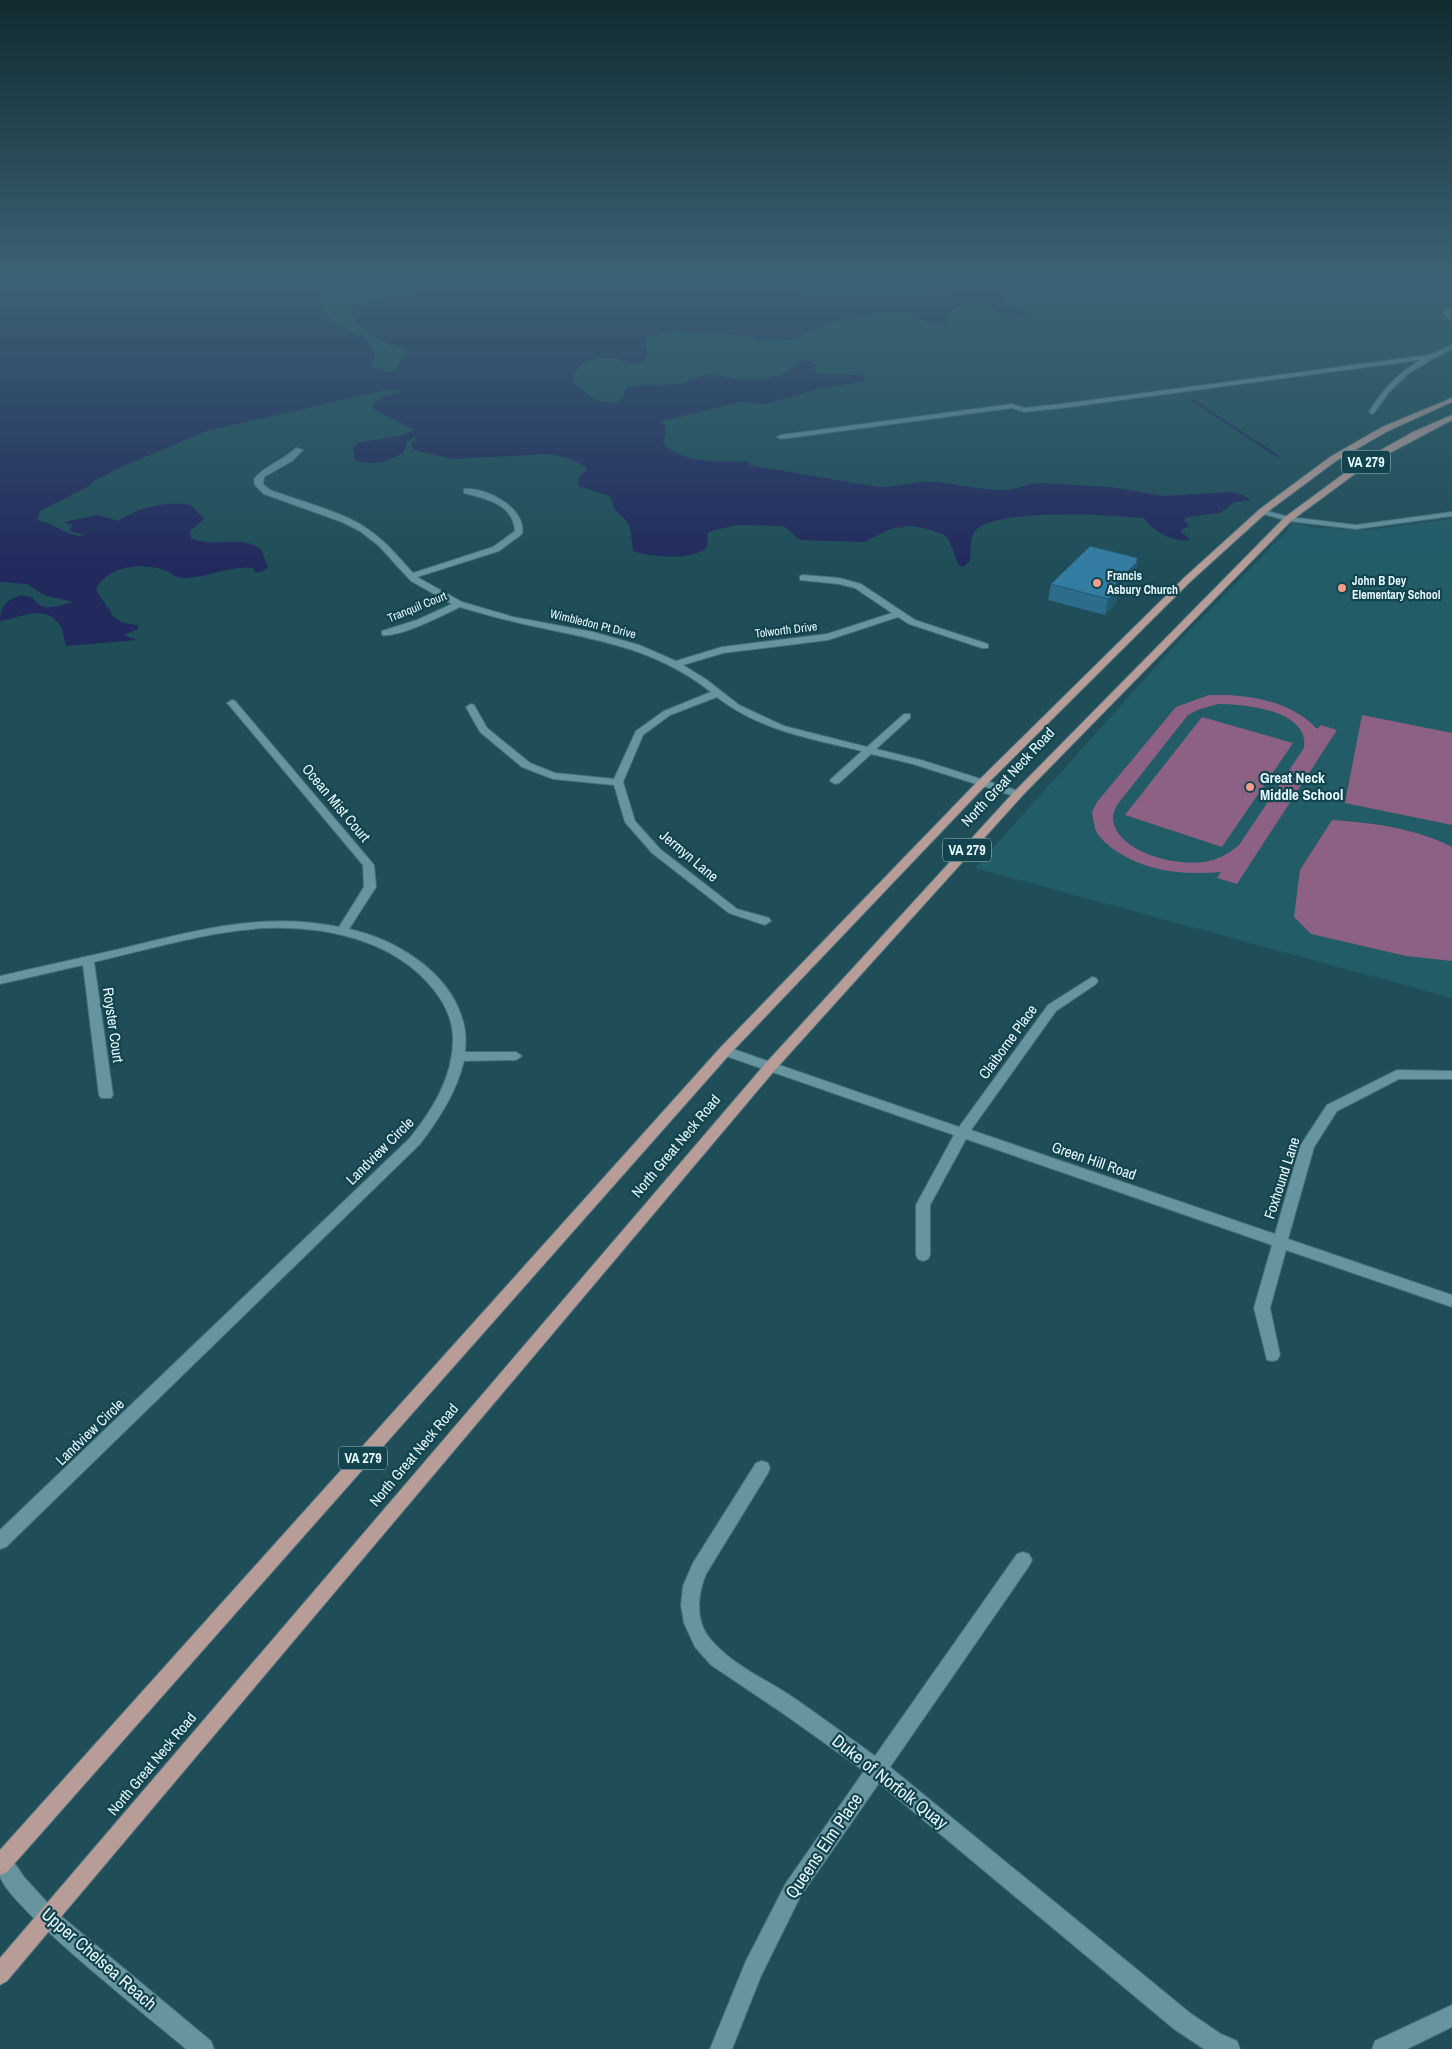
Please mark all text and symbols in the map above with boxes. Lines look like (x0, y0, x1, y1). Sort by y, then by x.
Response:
road number: VA 279 (1342, 451, 1390, 474)
place label: Francis Asbury Church (1107, 568, 1178, 598)
place label: John B Dey Elementary School (1352, 573, 1441, 603)
marker: Francis Asbury Church (1091, 577, 1103, 589)
marker: John B Dey Elementary School (1336, 582, 1348, 594)
street label: Tranquil Court (385, 588, 449, 626)
street label: Wimbledon Pt Drive (548, 606, 638, 642)
street label: Tolworth Drive (754, 618, 818, 642)
street label: North Great Neck Road (956, 722, 1059, 831)
street label: Ocean Mist Court (297, 759, 376, 847)
place label: Great Neck Middle School (1260, 767, 1343, 805)
marker: Great Neck Middle School (1244, 781, 1256, 793)
street label: Jermyn Lane (655, 825, 723, 887)
road number: VA 279 (943, 838, 991, 862)
street label: Royster Court (98, 986, 129, 1065)
street label: Claiborne Place (973, 1000, 1042, 1083)
street label: North Great Neck Road (626, 1090, 725, 1202)
street label: Landview Circle (341, 1112, 418, 1189)
street label: Foxhound Lane (1258, 1134, 1305, 1221)
street label: Green Hill Road (1049, 1136, 1139, 1185)
street label: Landview Circle (51, 1393, 129, 1470)
street label: North Great Neck Road (364, 1399, 463, 1511)
road number: VA 279 (339, 1446, 387, 1470)
street label: North Great Neck Road (102, 1708, 201, 1820)
street label: Duke of Norfolk Quay (827, 1728, 954, 1835)
street label: Queens Elm Place (779, 1788, 868, 1903)
street label: Upper Chelsea Reach (36, 1902, 162, 2016)

